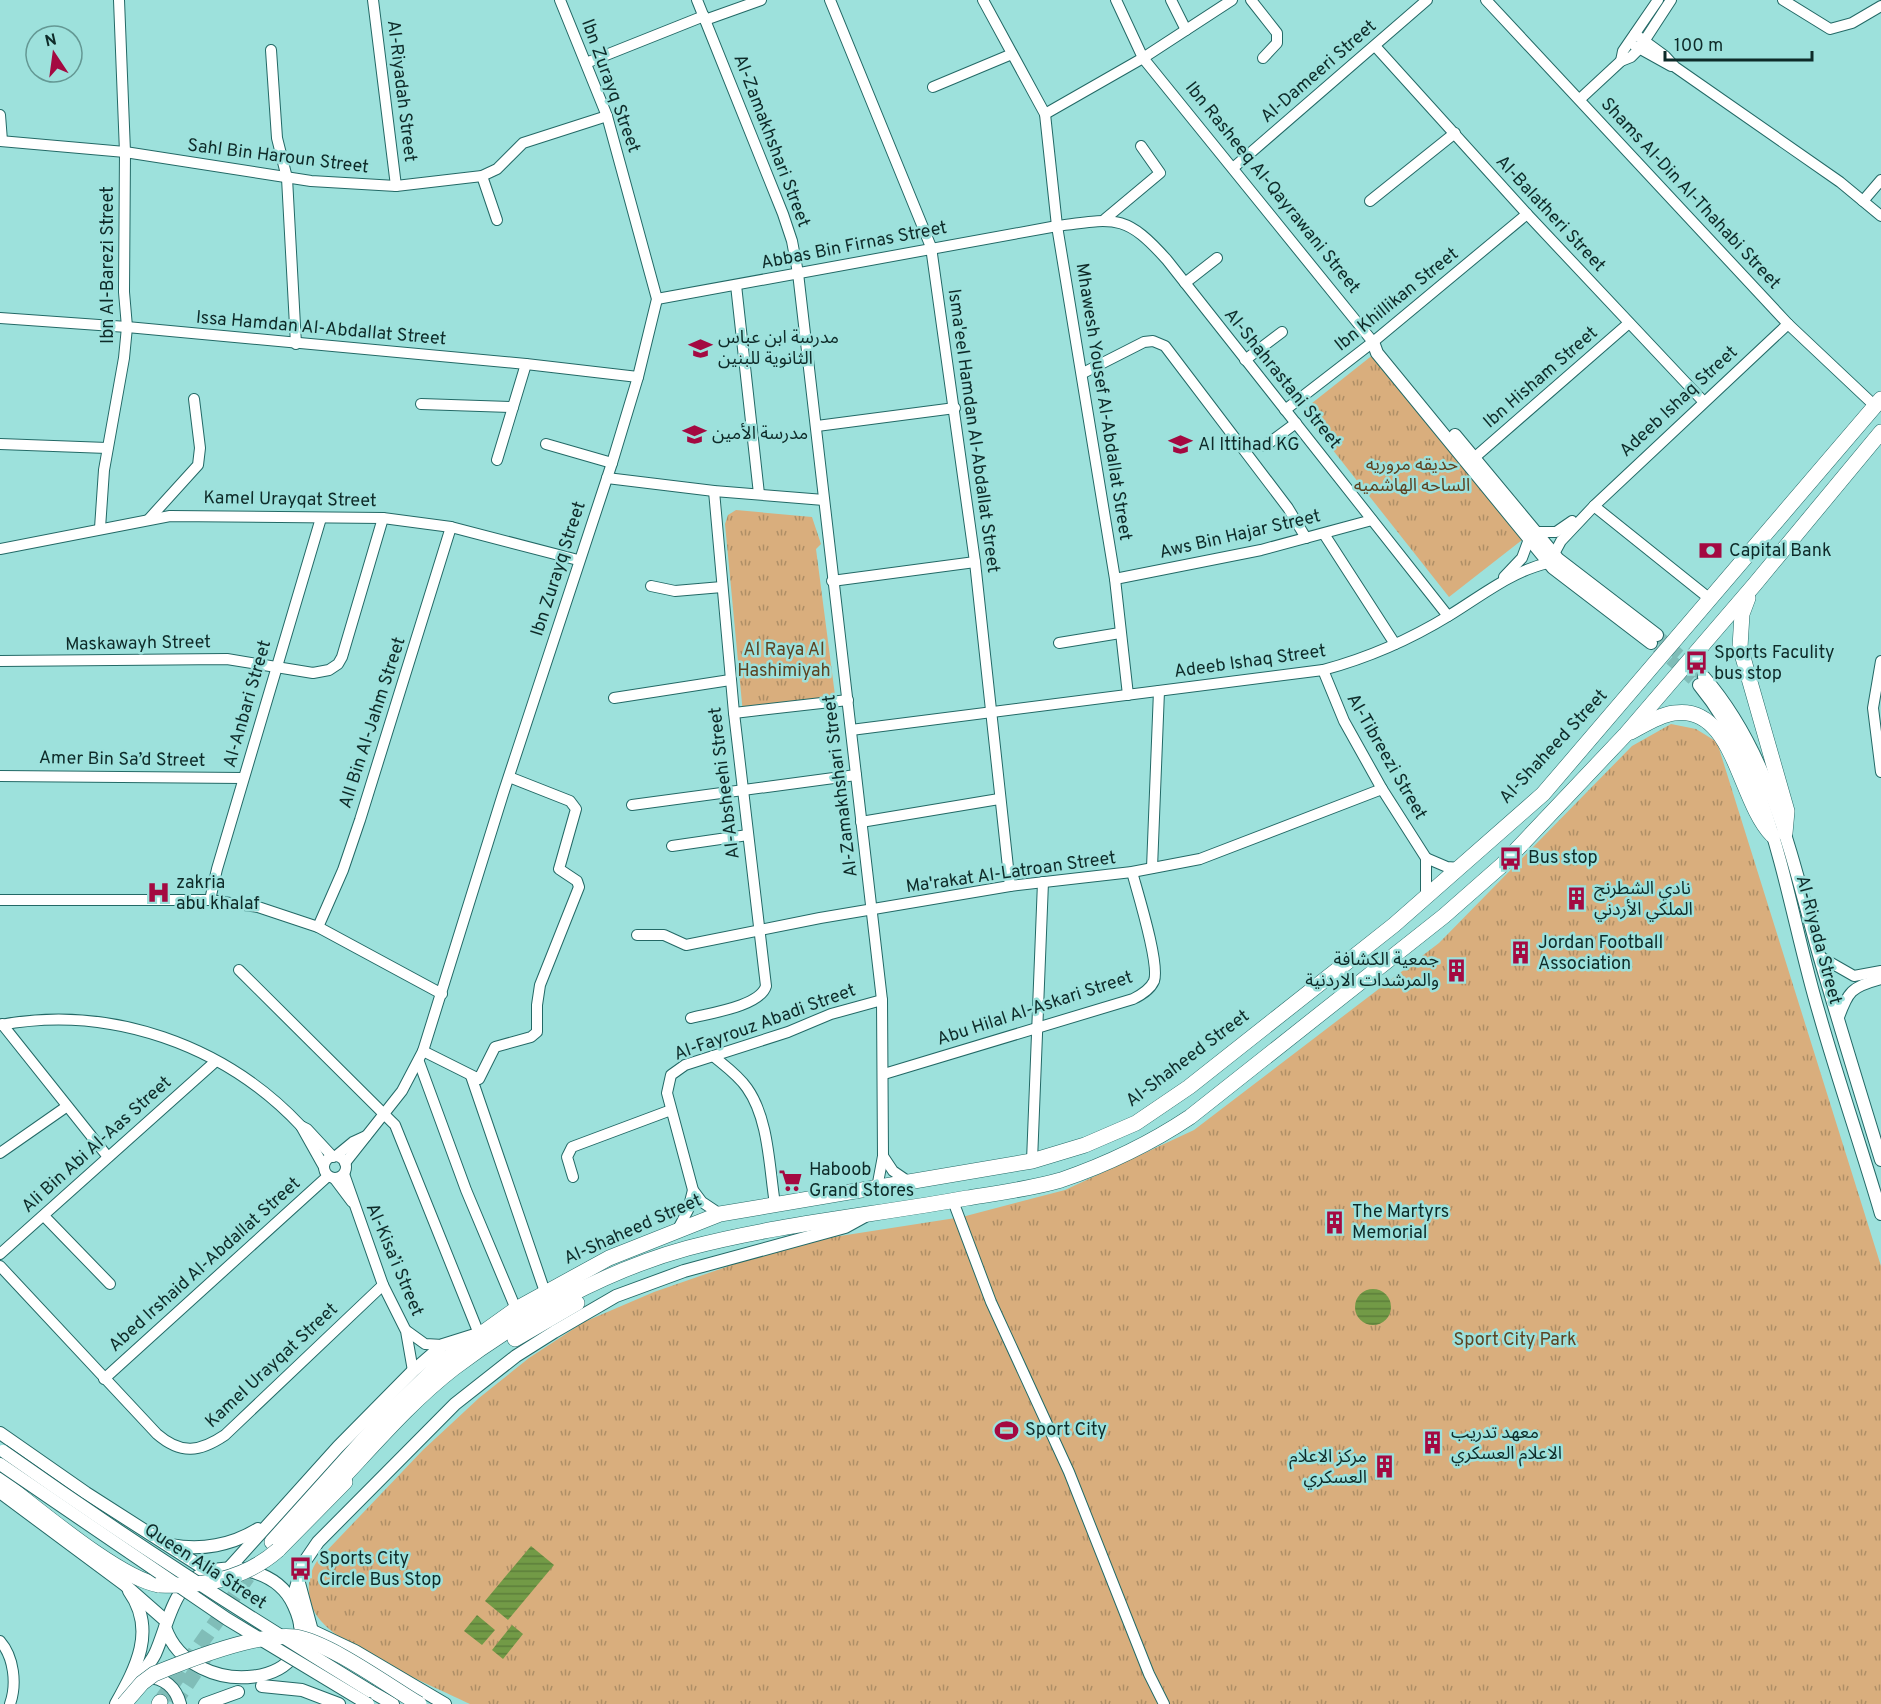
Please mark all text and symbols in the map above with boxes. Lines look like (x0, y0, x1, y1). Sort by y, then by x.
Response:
street label: Al-Dameeri Street (1256, 15, 1382, 129)
street label: Ibn Zurayq Street (575, 16, 645, 156)
street label: Al-Riyadah Street (381, 19, 421, 163)
north arrow (24, 24, 84, 84)
scale bar (1665, 24, 1812, 62)
text: N (43, 30, 59, 52)
text: 100 m (1674, 35, 1723, 58)
street label: Al-Zamakhshari Street (727, 51, 815, 231)
street label: Ibn Rasheeq Al-Qayrawani Street (1179, 77, 1365, 299)
street label: Shams Al-Din Al-Thahabi Street (1595, 93, 1785, 295)
street label: Sahl Bin Haroun Street (186, 134, 370, 180)
street label: Al-Balatheri Street (1490, 151, 1610, 277)
street label: Ibn Al-Barezi Street (97, 186, 120, 344)
street label: Abbas Bin Firnas Street (759, 217, 949, 275)
street label: Ibn Khillikan Street (1330, 243, 1464, 357)
street label: Mhawesh Yousef Al-Abdallat Street (1070, 262, 1136, 542)
street label: Isma'eel Hamdan Al-Abdallat Street (942, 288, 1004, 574)
street label: Al-Shahrastani Street (1218, 304, 1346, 454)
street label: Issa Hamdan Al-Abdallat Street (195, 307, 447, 351)
street label: Ibn Hisham Street (1479, 322, 1603, 434)
place label: مدرسة ابن عباس الثانوية للبنين (718, 327, 839, 371)
school or university icon: مدرسة ابن عباس الثانوية للبنين (687, 335, 713, 361)
street label: Adeeb Ishaq Street (1615, 341, 1743, 463)
school or university icon: مدرسة الأمين (681, 421, 707, 447)
place label: مدرسة الأمين (712, 423, 808, 446)
school or university icon: Al Ittihad KG (1167, 432, 1193, 458)
place label: Al Ittihad KG (1198, 434, 1300, 457)
park label: حديقه مروريه الساحه الهاشميه (1354, 454, 1470, 498)
street label: Kamel Urayqat Street (203, 487, 377, 513)
street label: Ibn Zurayq Street (526, 499, 592, 639)
street label: Aws Bin Hajar Street (1157, 505, 1323, 565)
bank icon: Capital Bank (1698, 538, 1724, 564)
place label: Capital Bank (1729, 540, 1832, 563)
street label: Maskawayh Street (65, 631, 211, 657)
street label: AlI Bin Al-Jahm Street (334, 634, 412, 812)
street label: Al-Anbari Street (219, 638, 277, 770)
park label: Al Raya Al Hashimiyah (737, 639, 831, 683)
street label: Adeeb Ishaq Street (1173, 640, 1327, 684)
place label: Sports Faculity bus stop (1714, 642, 1834, 686)
bus stop icon: Sports Faculity bus stop (1683, 650, 1709, 676)
street label: Al-Shaheed Street (1495, 685, 1613, 809)
street label: Al-Tibreezi Street (1341, 690, 1431, 824)
street label: Al-Zamakhshari Street (818, 693, 864, 879)
street label: Al-Absheehi Street (704, 706, 746, 860)
street label: Amer Bin Sa’d Street (39, 747, 205, 773)
bus stop icon: Bus stop (1497, 845, 1523, 871)
street label: Ma'rakat Al-Latroan Street (905, 847, 1117, 899)
place label: Bus stop (1528, 847, 1598, 870)
place label: zakria abu khalaf (176, 872, 259, 916)
street label: Al-Riyada Street (1790, 873, 1846, 1007)
place label: نادي الشطرنج الملكي الأردني (1594, 878, 1693, 922)
hospital icon: zakria abu khalaf (145, 880, 171, 906)
building icon: نادي الشطرنج الملكي الأردني (1563, 886, 1589, 912)
place label: Jordan Football Association (1538, 932, 1663, 976)
building icon: Jordan Football Association (1507, 940, 1533, 966)
place label: جمعية الكشافة والمرشدات الاردنية (1305, 949, 1439, 993)
building icon: جمعية الكشافة والمرشدات الاردنية (1444, 957, 1470, 983)
street label: Abu Hilal Al-Askari Street (934, 966, 1136, 1052)
street label: Al-Fayrouz Abadi Street (671, 979, 859, 1067)
street label: Al-Shaheed Street (1122, 1005, 1254, 1113)
street label: Ali Bin Abi Al-Aas Street (17, 1072, 177, 1218)
place label: Haboob Grand Stores (809, 1159, 914, 1203)
supermarket icon: Haboob Grand Stores (778, 1167, 804, 1193)
street label: Abed Irshaid Al-Abdallat Street (104, 1173, 306, 1357)
street label: Al-Shaheed Street (560, 1189, 706, 1271)
street label: Al-Kisa’i Street (360, 1200, 428, 1320)
place label: The Martyrs Memorial (1352, 1201, 1449, 1245)
building icon: The Martyrs Memorial (1321, 1209, 1347, 1235)
street label: Kamel Urayqat Street (201, 1298, 343, 1434)
park label: Sport City Park (1453, 1329, 1577, 1352)
sports icon: Sport City (994, 1417, 1020, 1443)
place label: Sport City (1025, 1419, 1107, 1442)
place label: معهد تدريب الاعلام العسكري (1451, 1422, 1562, 1467)
building icon: معهد تدريب الاعلام العسكري (1420, 1430, 1446, 1456)
place label: مركز الاعلام العسكري (1289, 1446, 1367, 1490)
building icon: مركز الاعلام العسكري (1372, 1454, 1398, 1480)
street label: Queen Alia Street (139, 1519, 271, 1615)
place label: Sports City Circle Bus Stop (319, 1548, 441, 1592)
bus stop icon: Sports City Circle Bus Stop (288, 1556, 314, 1582)

